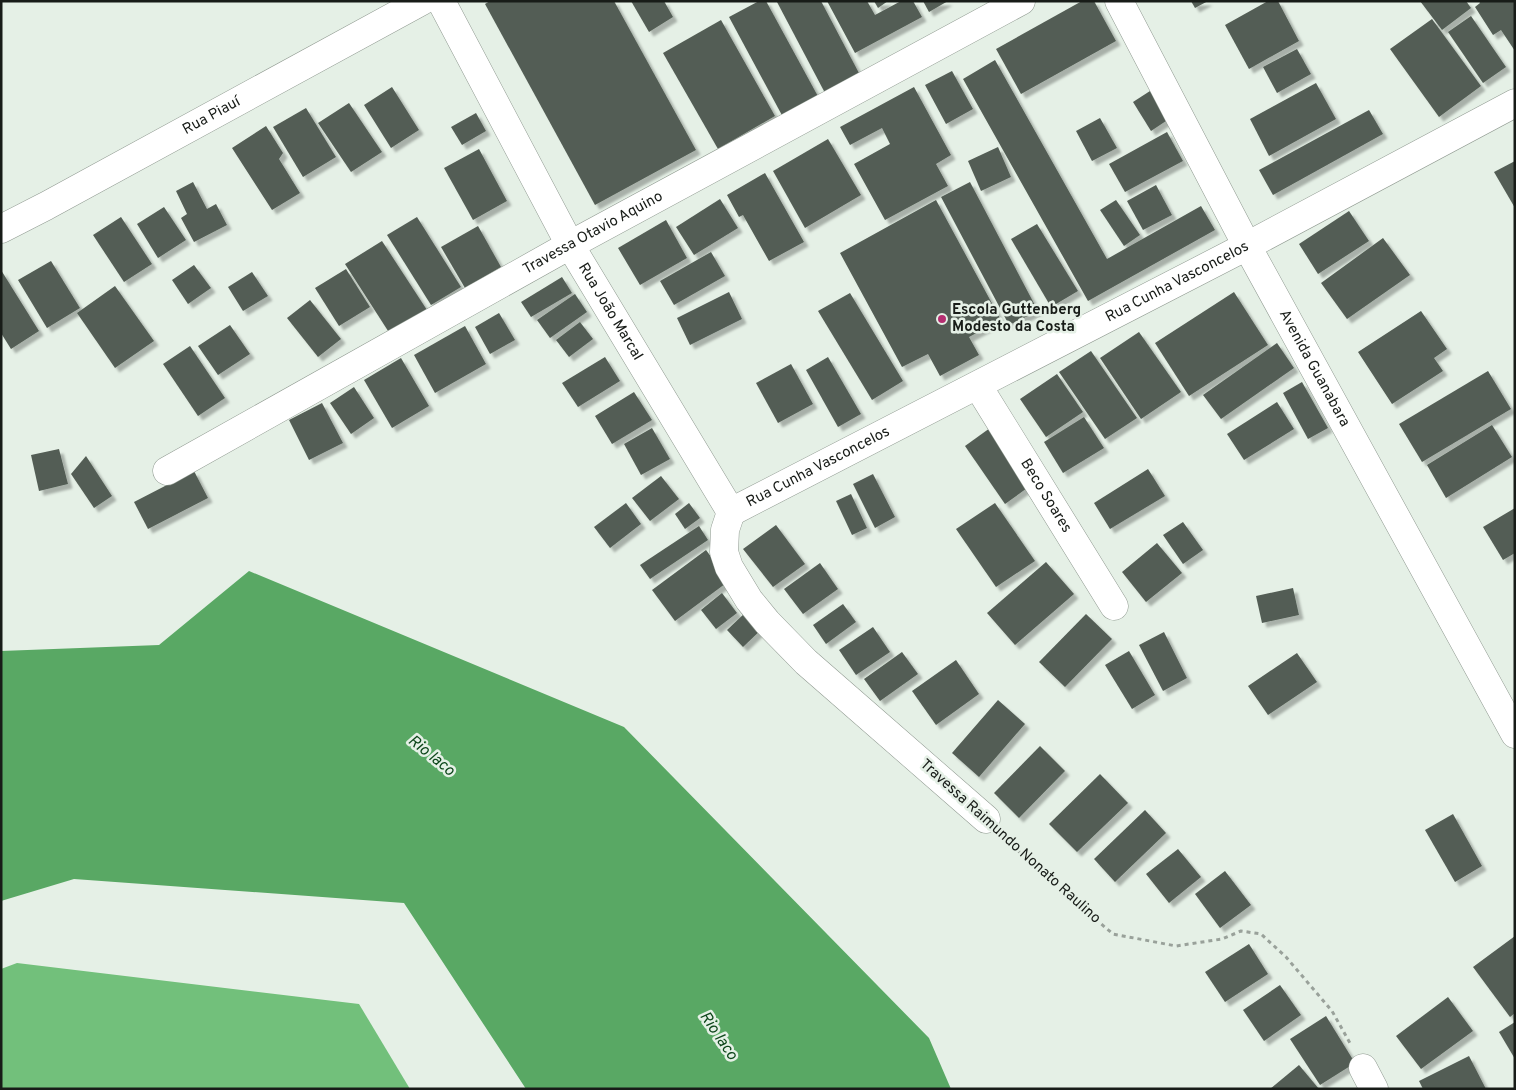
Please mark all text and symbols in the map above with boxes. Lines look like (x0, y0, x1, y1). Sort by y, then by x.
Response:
street label: Rua Piauí (179, 92, 245, 139)
street label: Travessa Otavio Aquino (520, 187, 666, 279)
street label: Rua Cunha Vasconcelos (1102, 237, 1252, 327)
street label: Rua João Marcal (574, 260, 647, 364)
place label: Escola Guttenberg Modesto da Costa (952, 301, 1081, 337)
street label: Avenida Guanabara (1274, 306, 1354, 430)
marker: Escola Guttenberg Modesto da Costa (936, 313, 948, 325)
street label: Rua Cunha Vasconcelos (743, 422, 893, 512)
street label: Beco Soares (1016, 455, 1076, 536)
water label: Rio Iaco (404, 731, 459, 781)
street label: Travessa Raimundo Nonato Raulino (916, 756, 1104, 928)
water label: Rio Iaco (694, 1008, 742, 1065)

